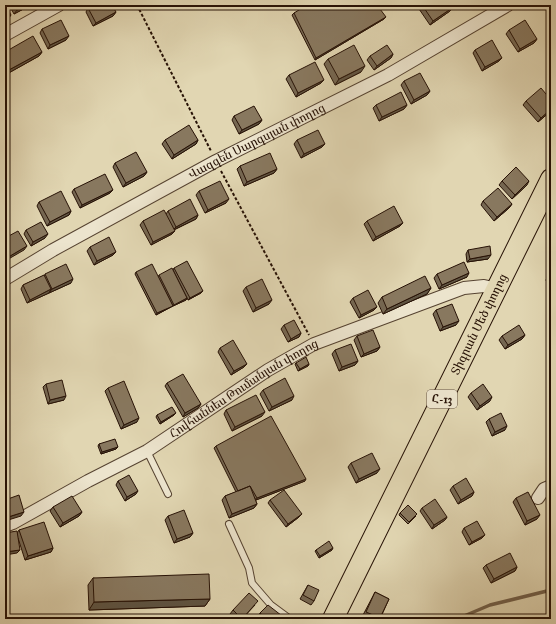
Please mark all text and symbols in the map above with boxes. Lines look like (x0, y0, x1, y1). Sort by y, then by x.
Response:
street label: Վազգեն Սարգսյան փողոց (186, 101, 327, 182)
street label: Տիգրան Մեծ փողոց (448, 271, 510, 377)
street label: Հովհաննես Թումանյան փողոց (167, 336, 320, 441)
road number: Հ-13 (427, 390, 457, 408)

